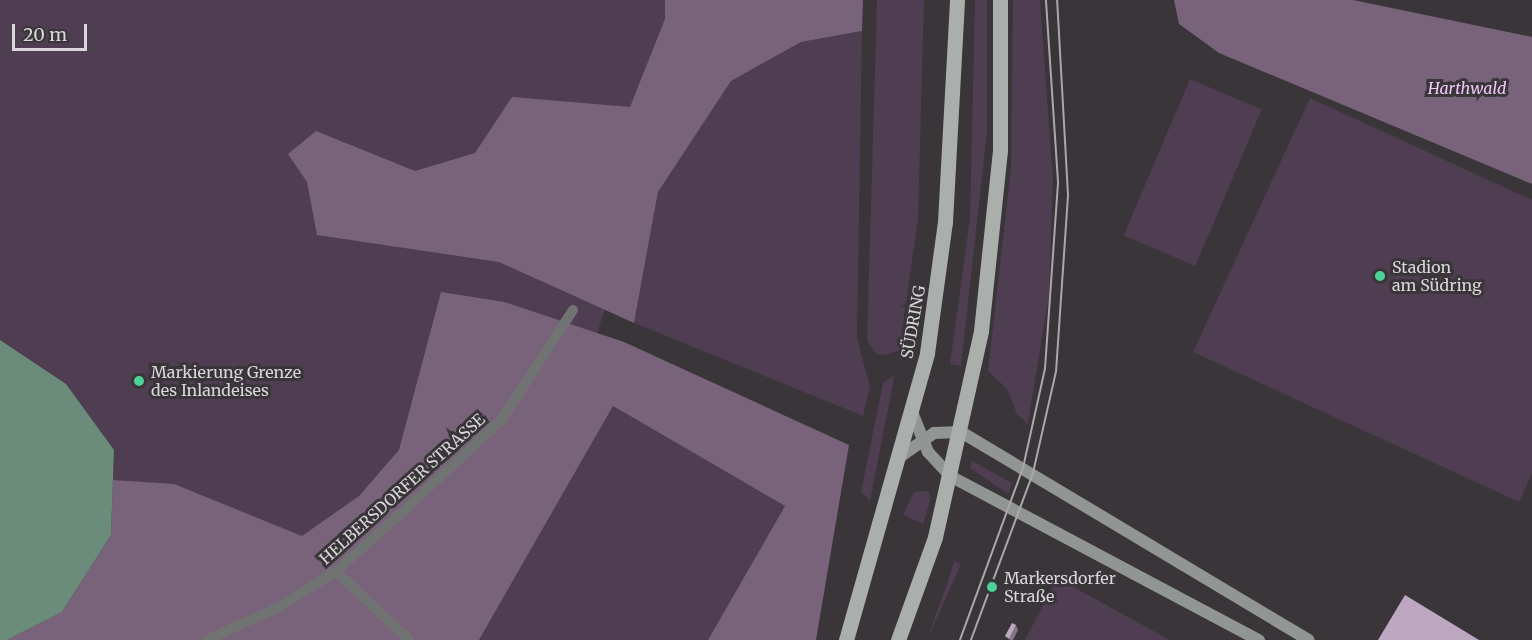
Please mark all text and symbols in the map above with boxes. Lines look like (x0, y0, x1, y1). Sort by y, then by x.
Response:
scale bar (15, 12, 90, 50)
text: 20 m (23, 23, 67, 46)
park label: Harthwald (1428, 78, 1506, 98)
place label: Stadion am Südring (1392, 257, 1482, 295)
marker: Stadion am Südring (1373, 269, 1387, 283)
street label: SÜDRING (897, 284, 929, 360)
place label: Markierung Grenze des Inlandeises (151, 362, 301, 400)
marker: Markierung Grenze des Inlandeises (132, 374, 146, 388)
street label: HELBERSDORFER STRASSE (315, 410, 489, 568)
place label: Markersdorfer Straße (1004, 568, 1116, 606)
marker: Markersdorfer Straße (985, 580, 999, 594)

